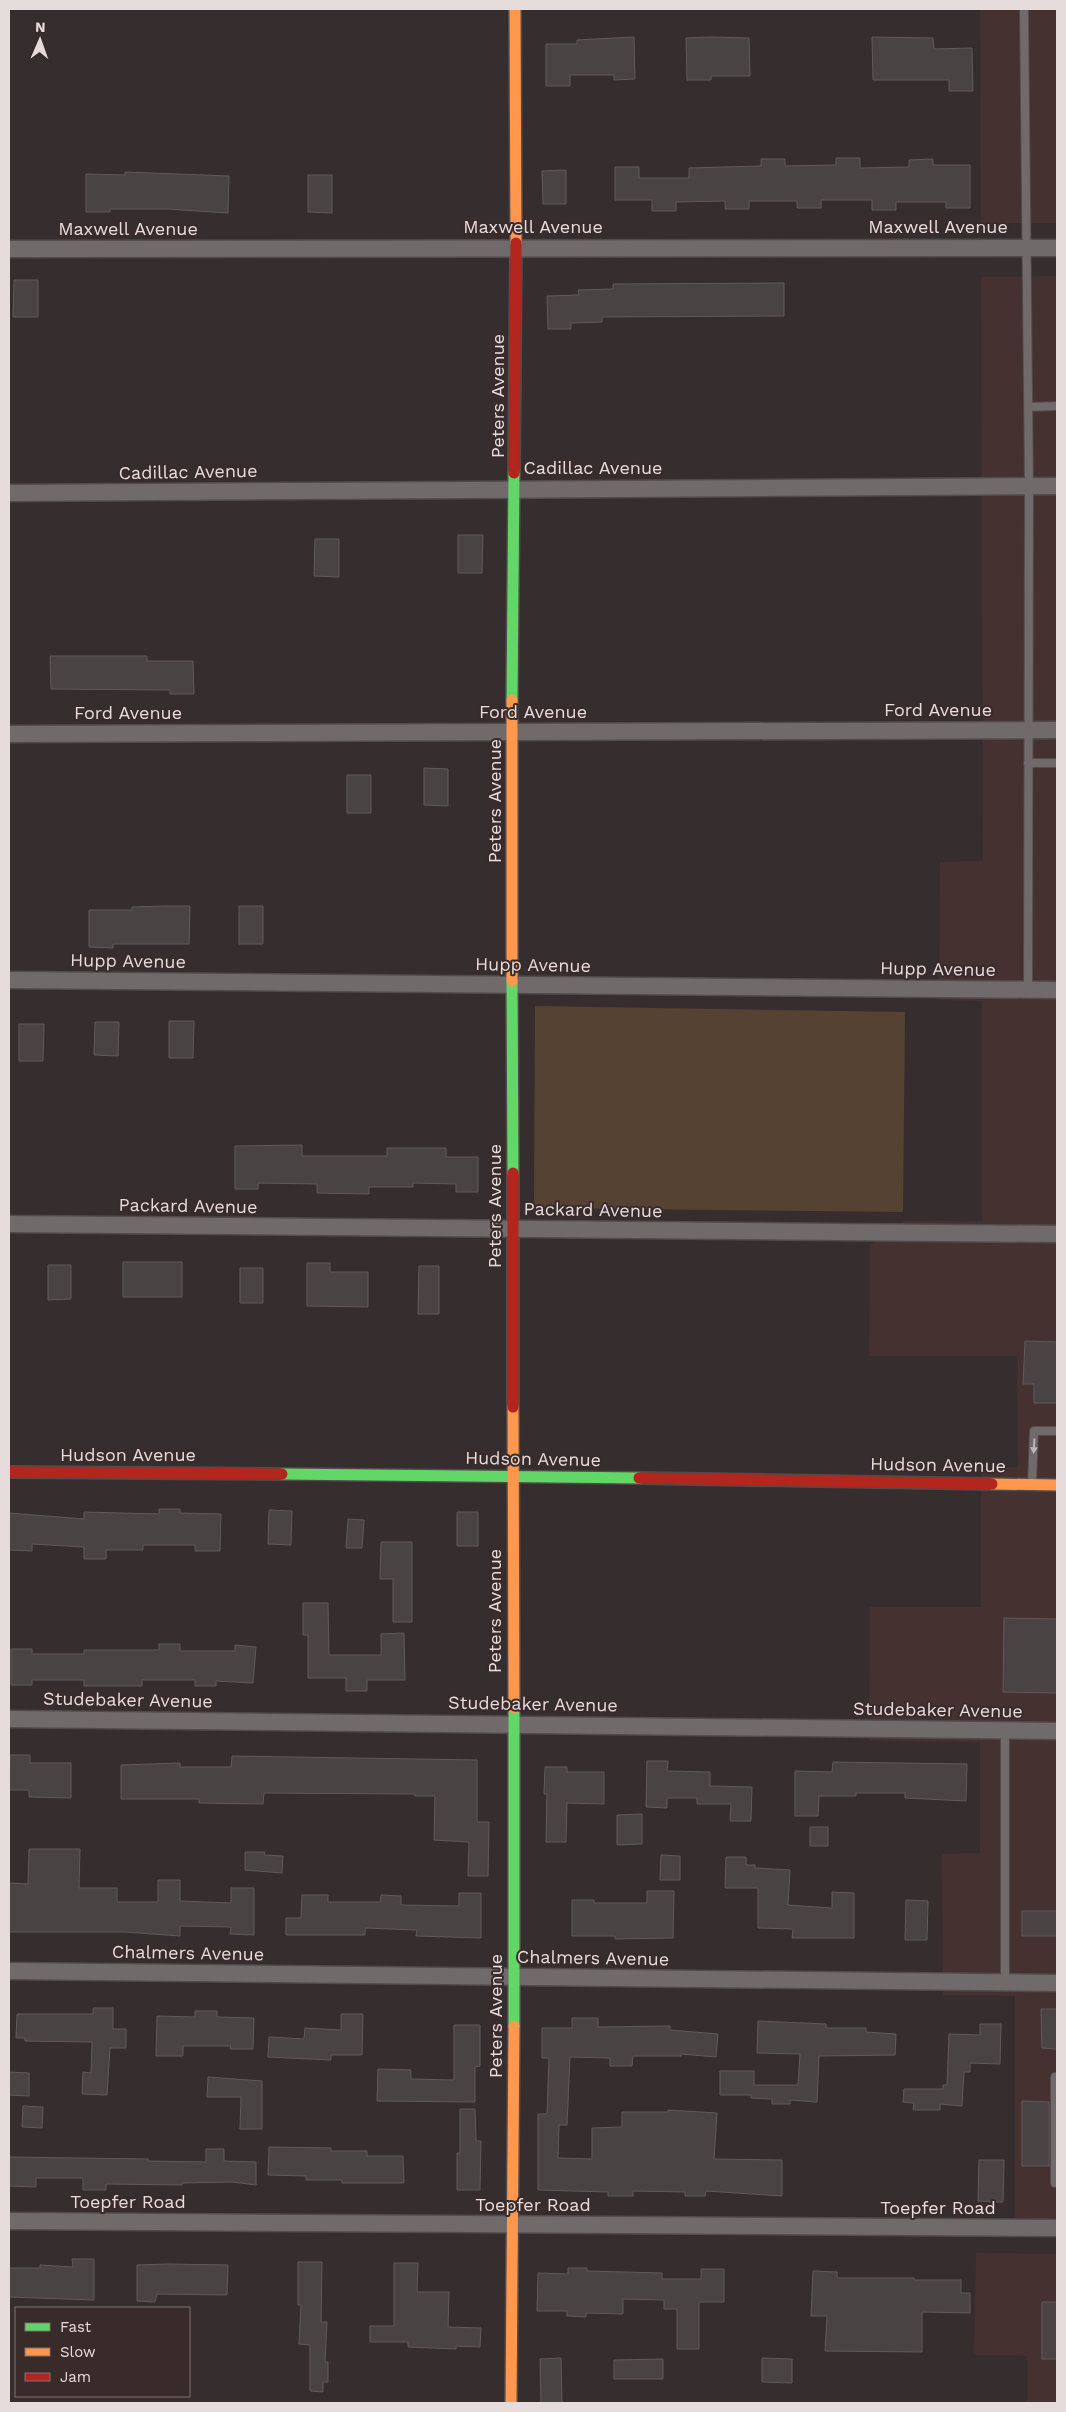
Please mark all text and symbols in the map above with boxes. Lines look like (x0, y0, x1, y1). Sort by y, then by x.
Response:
north arrow (15, 15, 65, 65)
text: N (35, 19, 46, 35)
street label: Maxwell Avenue (463, 216, 603, 237)
street label: Maxwell Avenue (868, 216, 1008, 237)
street label: Maxwell Avenue (58, 218, 198, 239)
street label: Peters Avenue (487, 334, 508, 458)
street label: Cadillac Avenue (524, 457, 662, 478)
street label: Cadillac Avenue (118, 460, 258, 483)
street label: Ford Avenue (884, 699, 992, 720)
street label: Ford Avenue (479, 701, 587, 722)
street label: Ford Avenue (74, 702, 182, 723)
street label: Peters Avenue (484, 739, 505, 863)
street label: Hupp Avenue (70, 949, 186, 972)
street label: Hupp Avenue (475, 953, 591, 976)
street label: Hupp Avenue (880, 957, 996, 980)
street label: Peters Avenue (484, 1144, 505, 1268)
street label: Packard Avenue (118, 1194, 258, 1217)
street label: Packard Avenue (523, 1198, 663, 1221)
one-way arrow (1029, 1438, 1037, 1454)
street label: Hudson Avenue (60, 1444, 196, 1465)
street label: Hudson Avenue (465, 1447, 601, 1470)
street label: Hudson Avenue (870, 1453, 1006, 1476)
street label: Peters Avenue (484, 1549, 505, 1673)
street label: Studebaker Avenue (43, 1688, 213, 1711)
street label: Studebaker Avenue (448, 1692, 618, 1715)
street label: Studebaker Avenue (853, 1698, 1023, 1721)
street label: Chalmers Avenue (112, 1941, 264, 1964)
street label: Chalmers Avenue (517, 1946, 669, 1969)
street label: Peters Avenue (485, 1954, 506, 2078)
street label: Toepfer Road (70, 2191, 186, 2212)
street label: Toepfer Road (475, 2194, 591, 2215)
street label: Toepfer Road (880, 2197, 996, 2218)
legend (15, 2307, 190, 2397)
text: Fast (60, 2318, 92, 2336)
text: Slow (60, 2343, 96, 2361)
text: Jam (60, 2368, 91, 2386)

